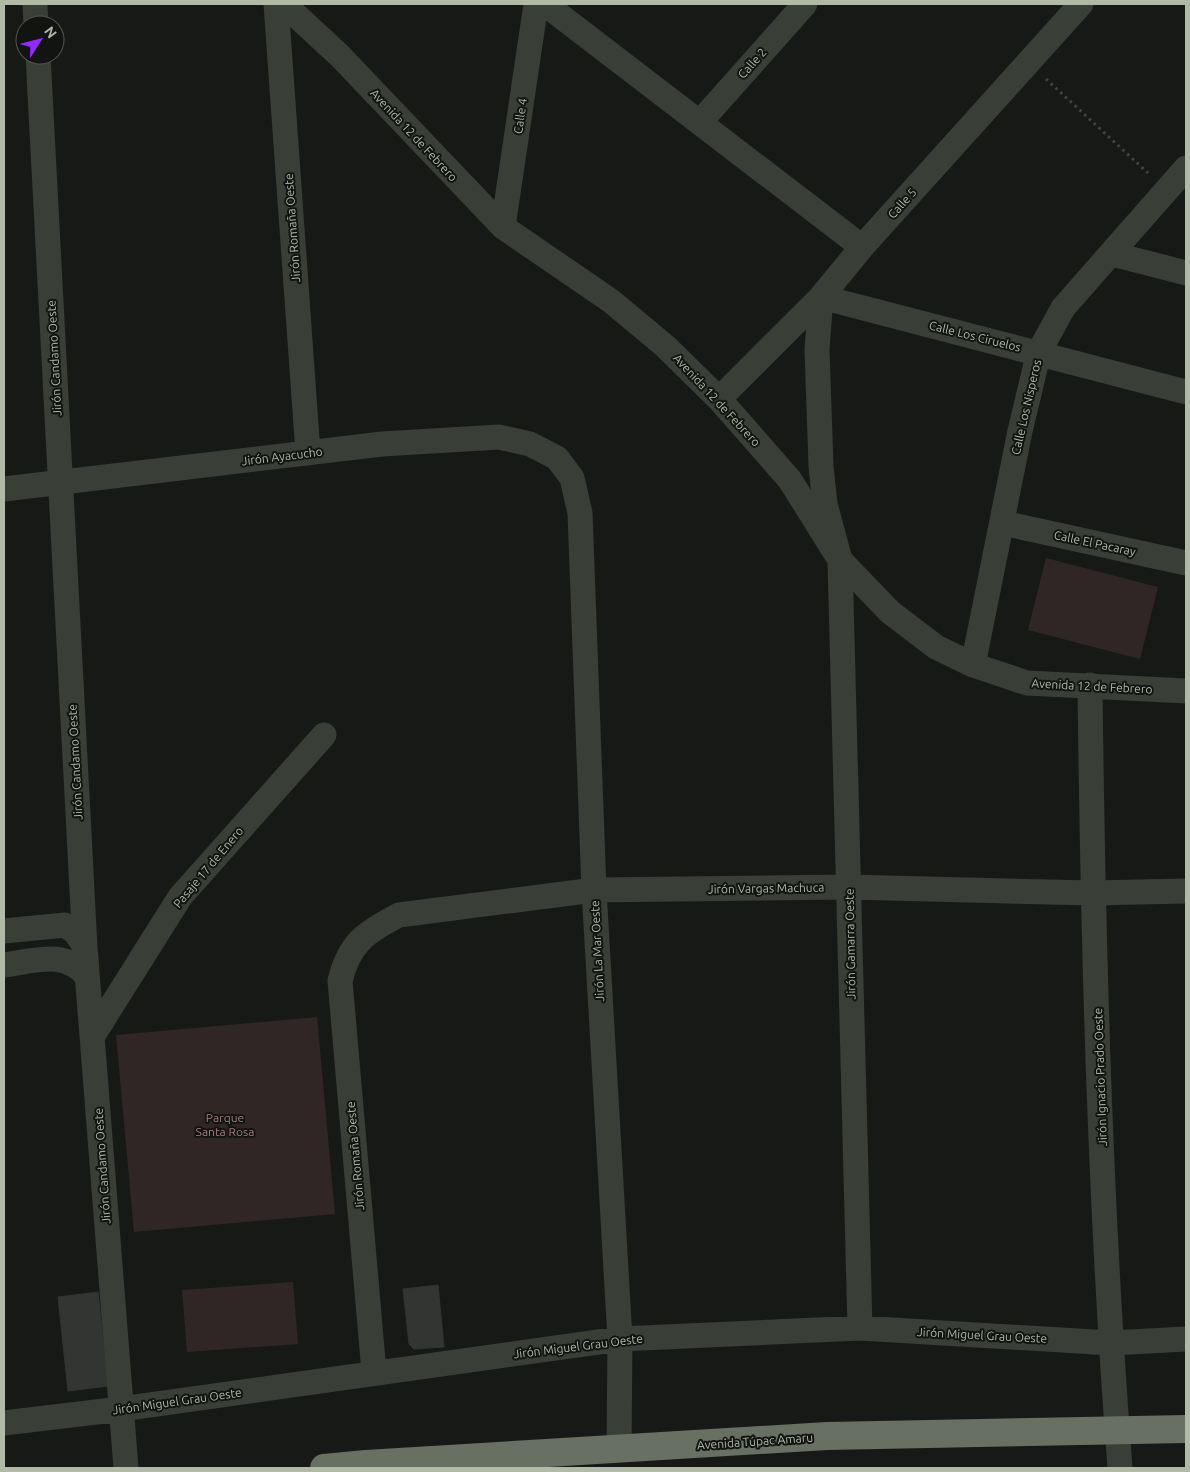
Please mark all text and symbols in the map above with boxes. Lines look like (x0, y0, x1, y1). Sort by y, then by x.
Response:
north arrow (15, 15, 65, 65)
text: N (41, 23, 60, 41)
street label: Calle 2 (735, 45, 769, 81)
street label: Avenida 12 de Febrero (368, 86, 460, 184)
street label: Calle 4 (511, 97, 529, 135)
street label: Jirón Romaña Oeste (282, 173, 302, 283)
street label: Calle 5 (885, 185, 919, 221)
street label: Jirón Candamo Oeste (44, 300, 64, 416)
street label: Calle Los Ciruelos (928, 318, 1022, 354)
street label: Avenida 12 de Febrero (671, 351, 763, 449)
street label: Calle Los Nisperos (1009, 358, 1043, 456)
street label: Jirón Ayacucho (241, 445, 323, 467)
street label: Calle El Pacaray (1053, 528, 1137, 558)
street label: Avenida 12 de Febrero (1031, 676, 1153, 696)
street label: Jirón Candamo Oeste (65, 704, 85, 820)
street label: Pasaje 17 de Enero (170, 824, 246, 910)
street label: Jirón Vargas Machuca (708, 880, 824, 896)
street label: Jirón Gamarra Oeste (843, 888, 857, 1000)
street label: Jirón La Mar Oeste (588, 900, 606, 1002)
street label: Jirón Ignacio Prado Oeste (1091, 1008, 1109, 1146)
street label: Jirón Romaña Oeste (344, 1101, 366, 1211)
street label: Jirón Candamo Oeste (91, 1108, 113, 1224)
park label: Parque Santa Rosa (196, 1111, 254, 1138)
street label: Jirón Miguel Grau Oeste (917, 1325, 1047, 1345)
street label: Jirón Miguel Grau Oeste (513, 1332, 643, 1360)
street label: Jirón Miguel Grau Oeste (112, 1385, 242, 1417)
street label: Avenida Túpac Amaru (697, 1430, 813, 1452)

